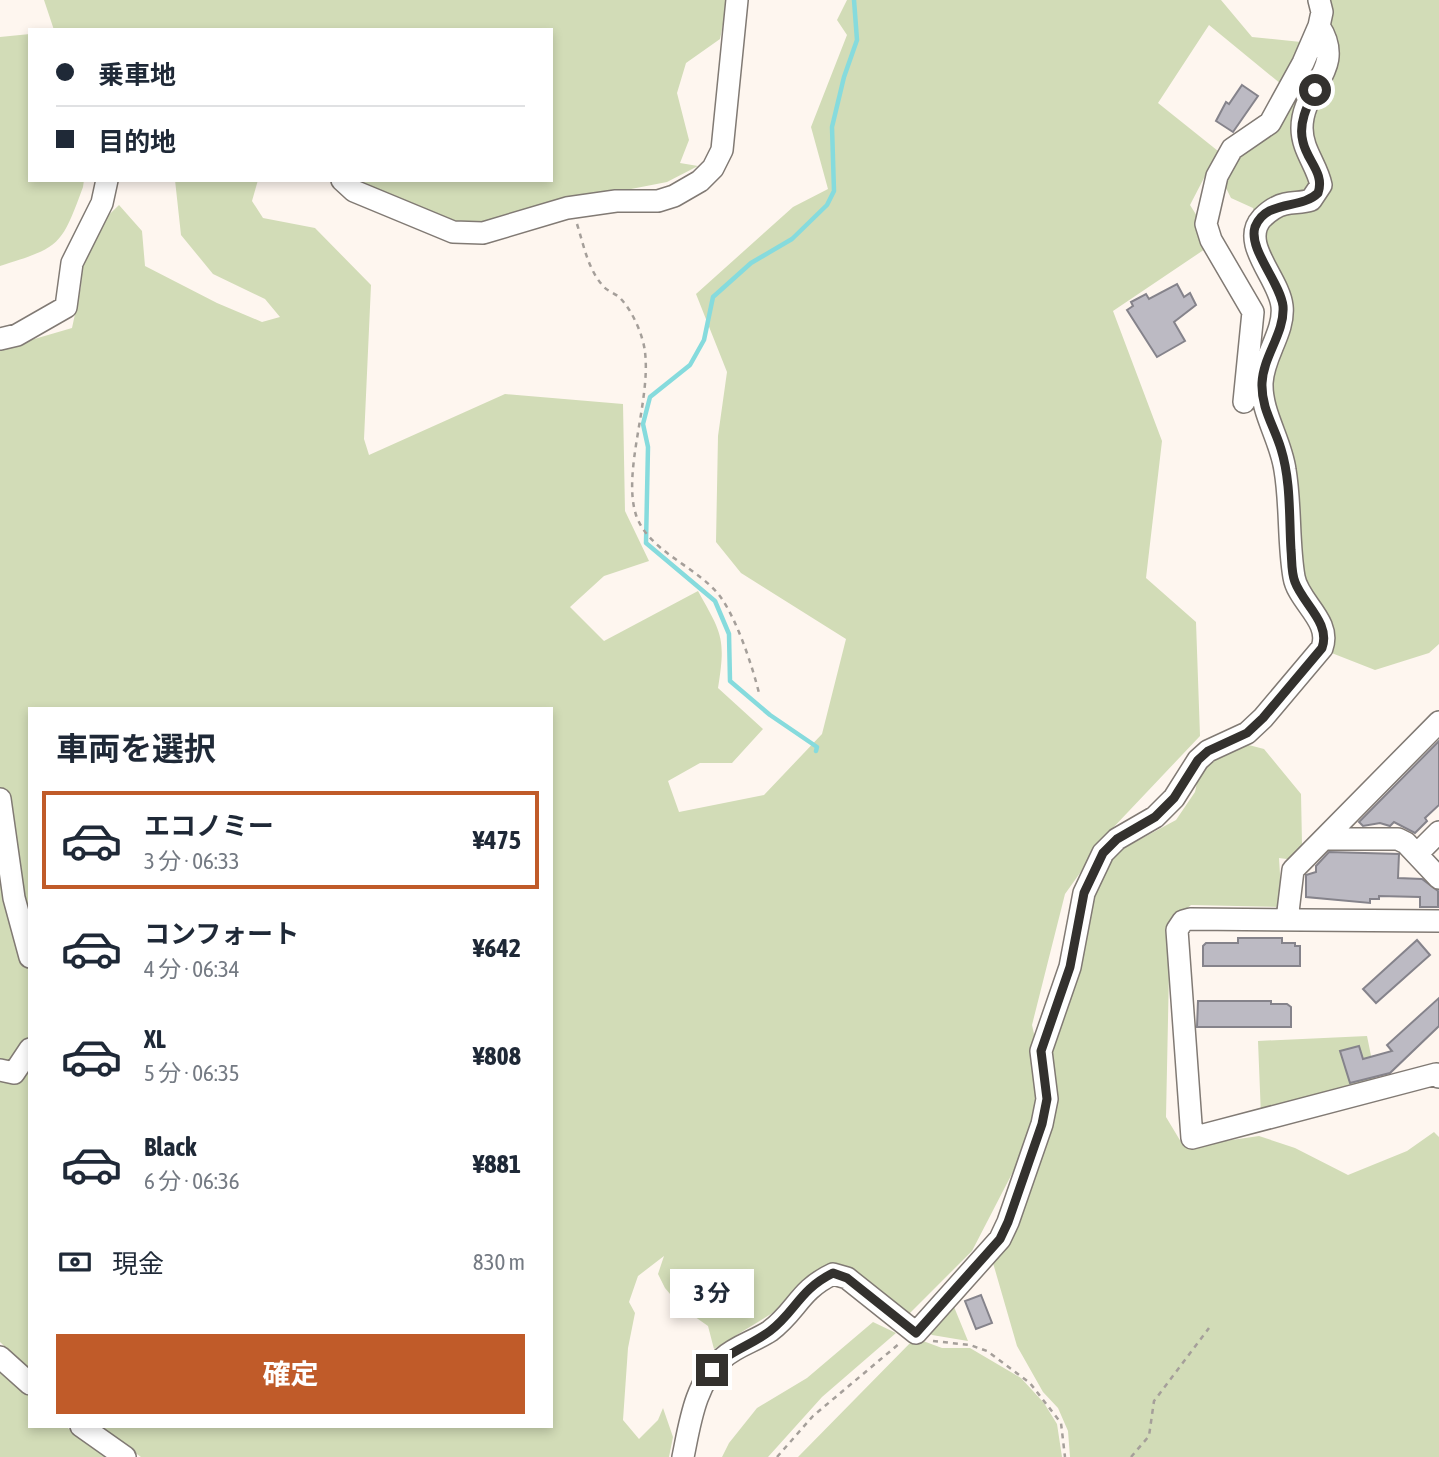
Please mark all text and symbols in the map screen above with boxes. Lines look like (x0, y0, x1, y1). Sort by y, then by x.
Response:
text: 乗車地 (98, 60, 176, 90)
route start (1299, 74, 1331, 106)
text: 目的地 (98, 127, 176, 157)
text: 車両を選択 (56, 730, 216, 767)
icon: car (60, 809, 123, 872)
text: エコノミー (144, 811, 274, 841)
text: ¥475 (473, 825, 521, 855)
text: 3 分 · 06:33 (144, 848, 240, 874)
icon: car (60, 917, 123, 980)
text: コンフォート (144, 919, 299, 949)
text: ¥642 (473, 933, 521, 963)
text: 4 分 · 06:34 (144, 956, 240, 982)
text: XL (144, 1024, 166, 1054)
icon: car (60, 1025, 123, 1088)
text: ¥808 (473, 1041, 521, 1071)
text: 5 分 · 06:35 (144, 1060, 240, 1086)
text: Black (144, 1132, 196, 1162)
icon: car (60, 1133, 123, 1196)
text: ¥881 (473, 1149, 521, 1179)
text: 6 分 · 06:36 (144, 1168, 240, 1194)
icon: cash (56, 1243, 94, 1281)
text: 現金 (112, 1249, 164, 1279)
text: 830 m (473, 1249, 525, 1275)
callout: 3 分 (670, 1268, 754, 1318)
text: 3 分 (694, 1280, 730, 1306)
button: 確定 (56, 1334, 525, 1414)
route end (696, 1354, 728, 1386)

